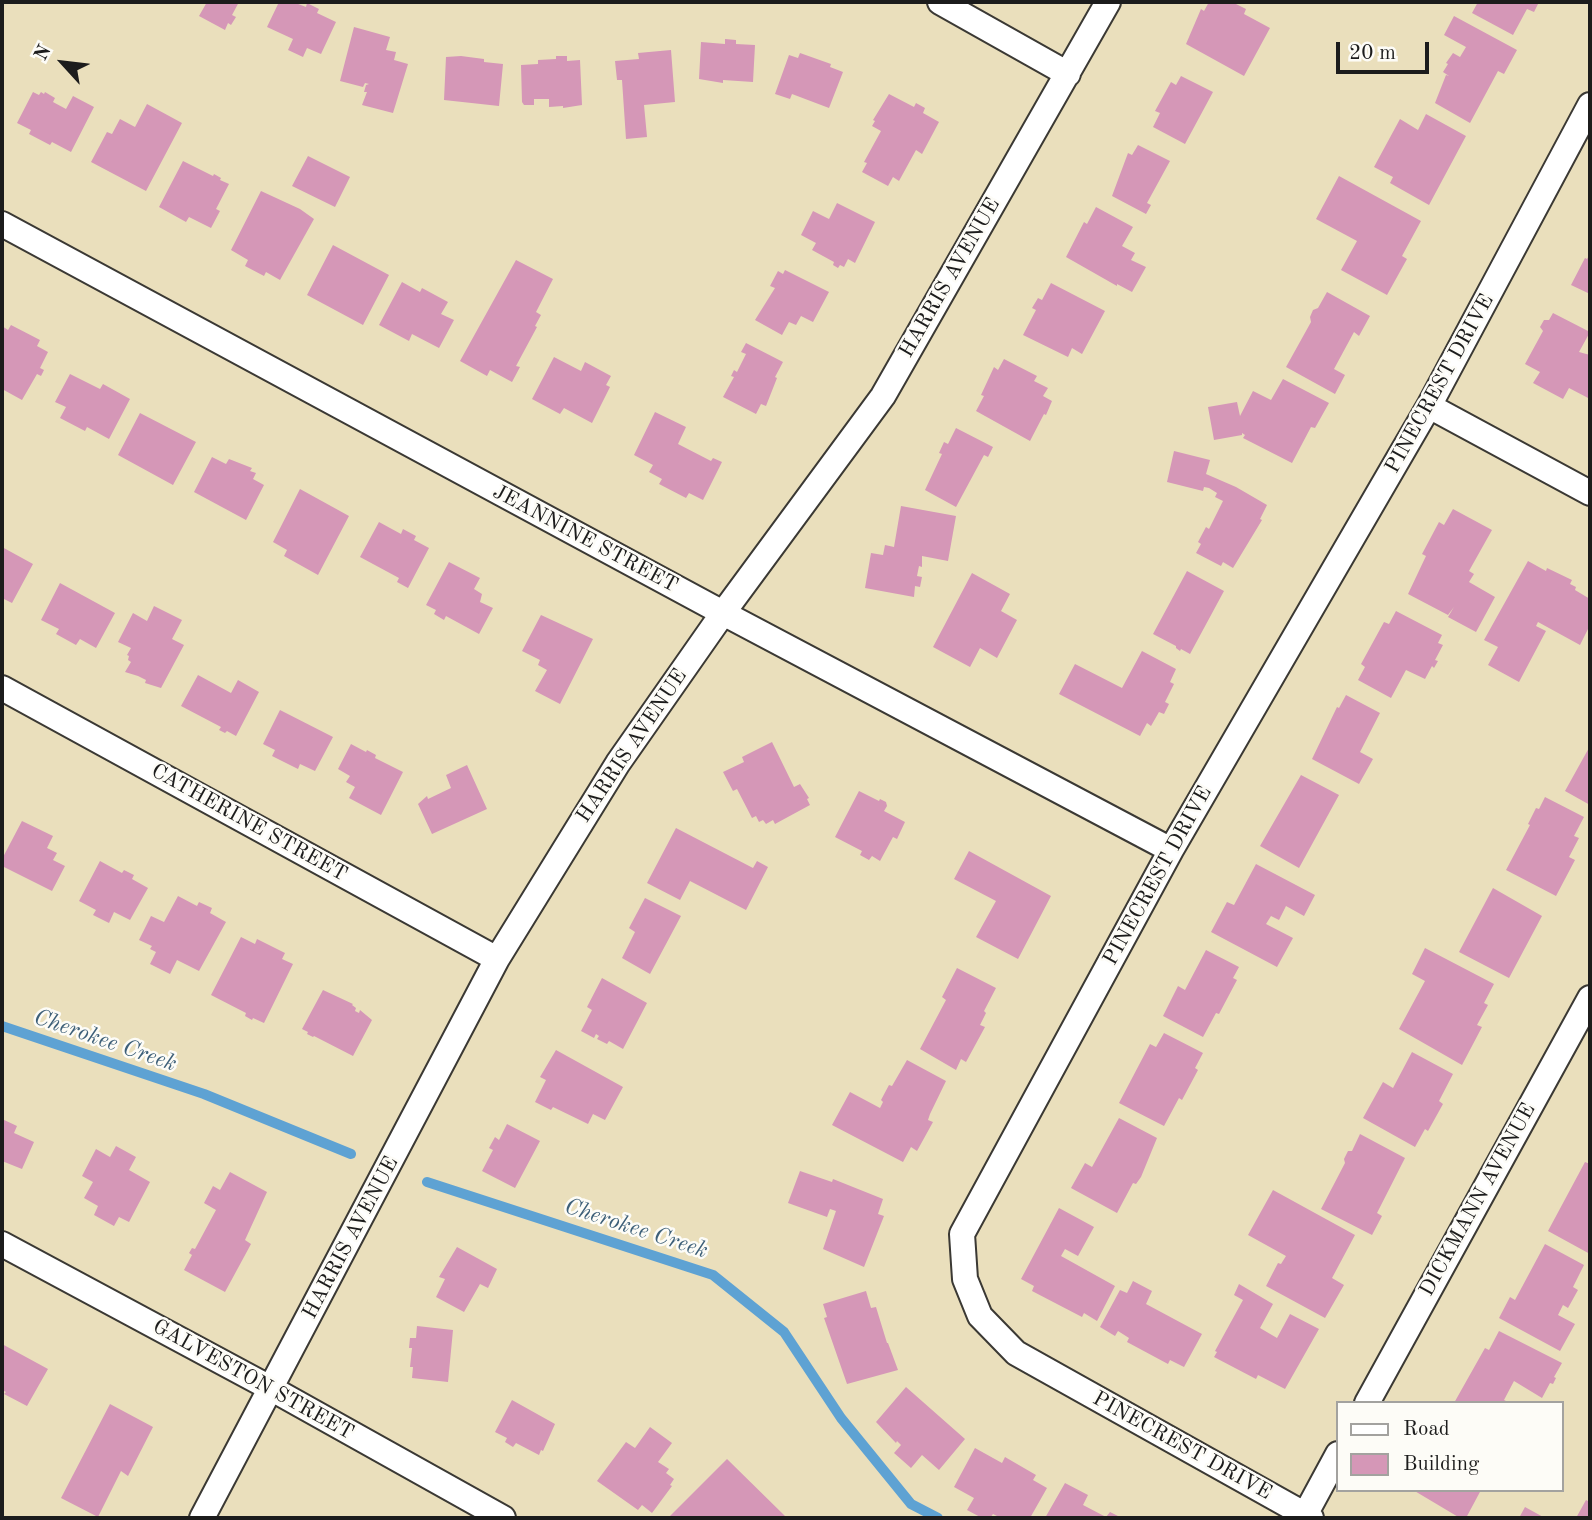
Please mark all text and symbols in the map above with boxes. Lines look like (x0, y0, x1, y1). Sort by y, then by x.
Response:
north arrow (28, 28, 98, 98)
scale bar (1340, 28, 1433, 72)
text: N (32, 42, 56, 64)
text: 20 m (1349, 43, 1396, 64)
street label: HARRIS AVENUE (894, 194, 1006, 362)
street label: PINECREST DRIVE (1380, 290, 1500, 478)
street label: JEANNINE STREET (488, 480, 682, 598)
street label: HARRIS AVENUE (571, 664, 693, 828)
street label: CATHERINE STREET (147, 759, 351, 887)
street label: PINECREST DRIVE (1098, 782, 1218, 970)
water label: Cherokee Creek (30, 1004, 180, 1078)
street label: DICKMANN AVENUE (1414, 1099, 1542, 1301)
street label: HARRIS AVENUE (298, 1153, 404, 1323)
water label: Cherokee Creek (561, 1193, 711, 1265)
street label: GALVESTON STREET (148, 1314, 358, 1446)
street label: PINECREST DRIVE (1088, 1386, 1276, 1506)
legend (1336, 1401, 1564, 1492)
text: Road (1403, 1419, 1450, 1440)
text: Building (1403, 1454, 1479, 1475)

